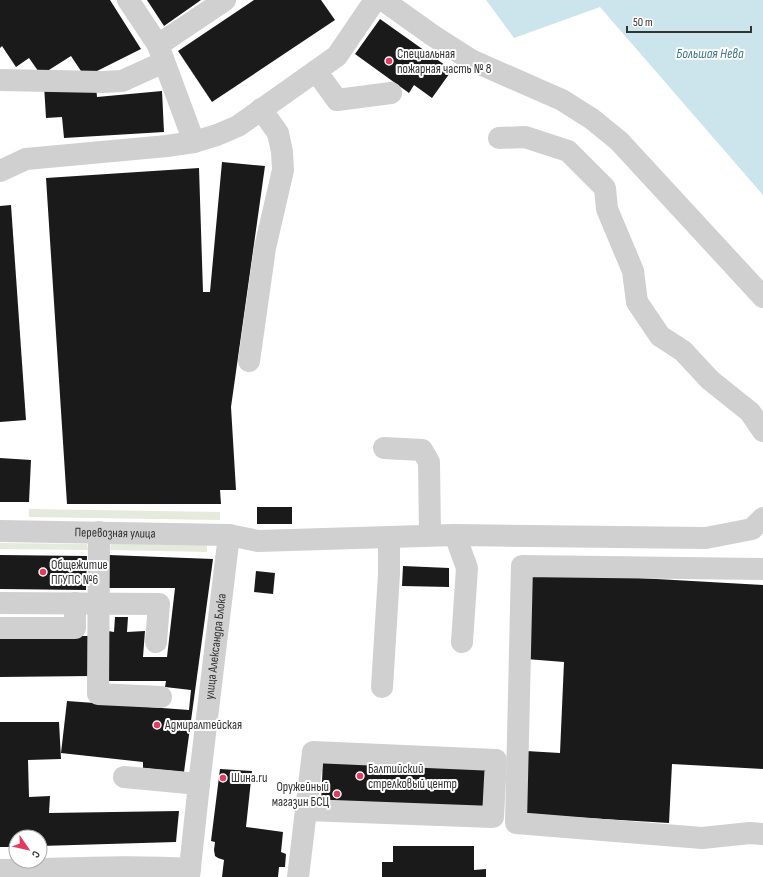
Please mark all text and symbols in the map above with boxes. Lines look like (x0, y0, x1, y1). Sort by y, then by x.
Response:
scale bar (627, 8, 751, 34)
text: 50 m (633, 15, 653, 30)
water label: Большая Нева (676, 45, 744, 62)
place label: Специальная пожарная часть № 8 (397, 46, 492, 77)
marker: Специальная пожарная часть № 8 (384, 56, 394, 66)
street label: Перевозная улица (74, 524, 156, 542)
place label: Общежитие ПГУПС №6 (51, 557, 108, 588)
marker: Общежитие ПГУПС №6 (38, 567, 48, 577)
street label: улица Александра Блока (201, 593, 230, 700)
place label: Адмиралтейская (164, 717, 242, 733)
marker: Адмиралтейская (152, 720, 162, 730)
place label: Балтийский стрелковый центр (368, 761, 457, 792)
place label: Шина.ru (231, 770, 267, 786)
marker: Балтийский стрелковый центр (355, 771, 365, 781)
marker: Шина.ru (218, 773, 228, 783)
place label: Оружейный магазин БСЦ (272, 779, 329, 810)
marker: Оружейный магазин БСЦ (332, 789, 342, 799)
north arrow (8, 829, 48, 869)
text: С (29, 848, 43, 861)

